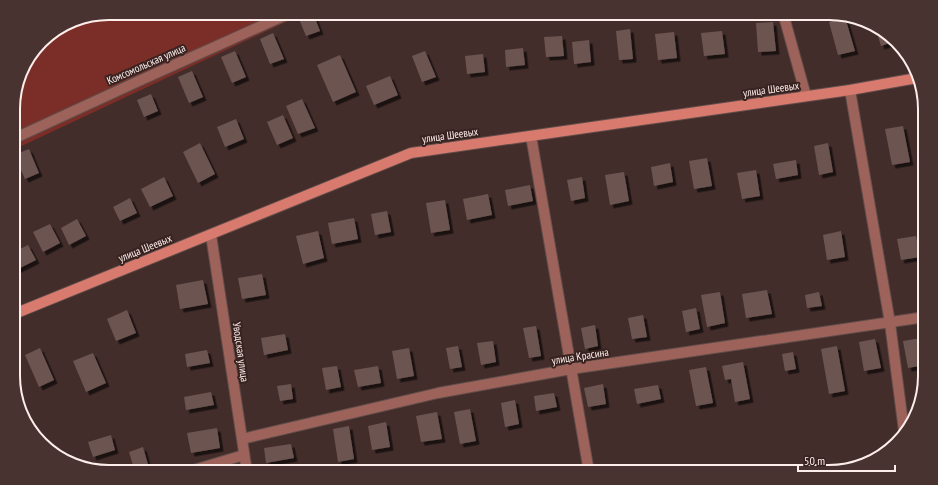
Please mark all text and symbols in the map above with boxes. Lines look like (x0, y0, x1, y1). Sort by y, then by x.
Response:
street label: Комсомольская улица (105, 40, 187, 88)
street label: улица Шеевых (742, 78, 800, 100)
street label: улица Шеевых (421, 124, 479, 146)
street label: улица Шеевых (116, 231, 174, 265)
street label: Уводская улица (230, 321, 252, 383)
street label: улица Красина (551, 345, 609, 367)
scale bar (798, 447, 895, 473)
text: 50 m (804, 453, 825, 468)

